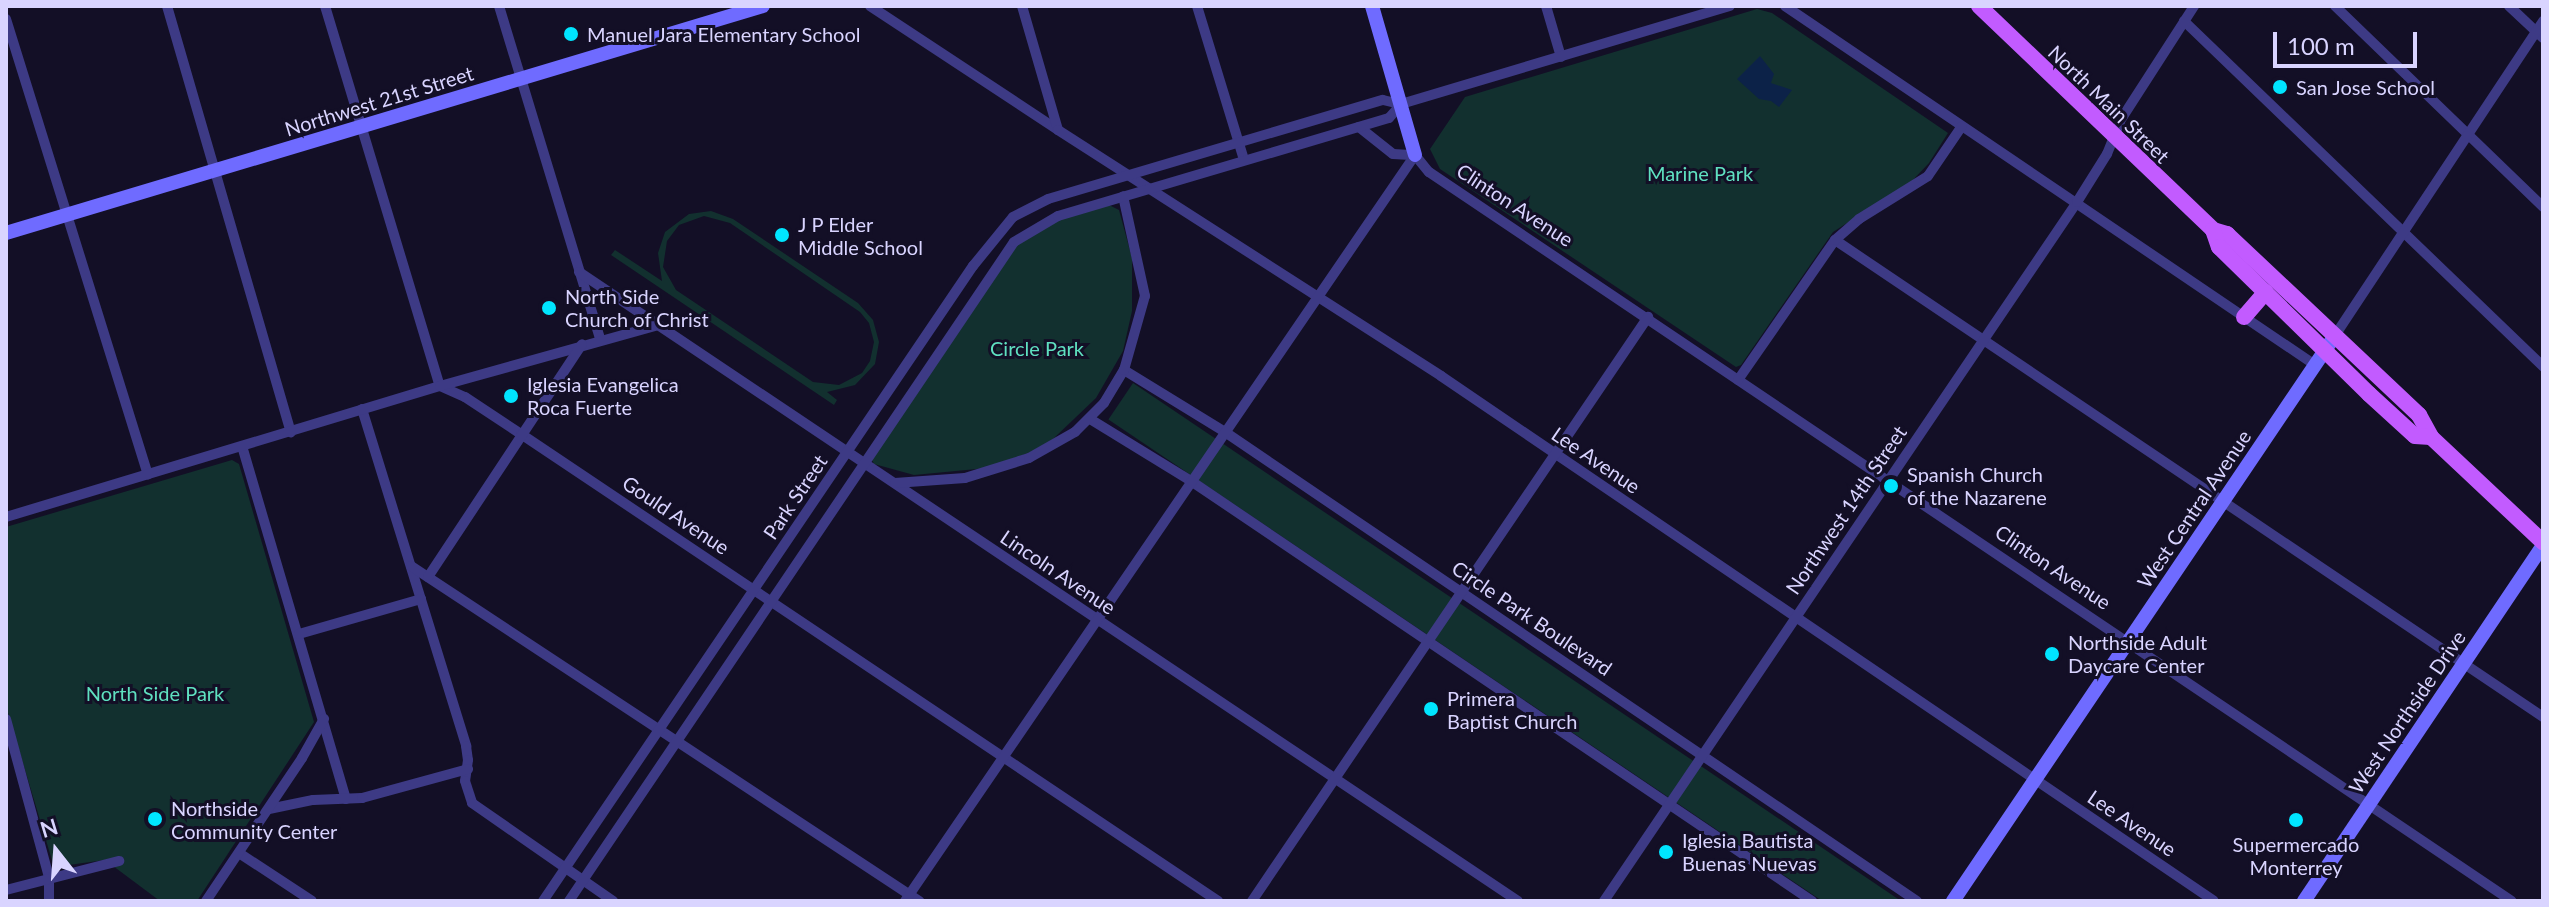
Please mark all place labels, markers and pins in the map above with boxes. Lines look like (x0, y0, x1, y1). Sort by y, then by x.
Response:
place label: Manuel Jara Elementary School (587, 22, 862, 46)
marker: Manuel Jara Elementary School (562, 25, 580, 43)
place label: San Jose School (2296, 75, 2436, 99)
marker: San Jose School (2271, 78, 2289, 96)
place label: J P Elder Middle School (798, 212, 923, 259)
marker: J P Elder Middle School (773, 226, 791, 244)
place label: North Side Church of Christ (565, 284, 709, 331)
marker: North Side Church of Christ (540, 299, 558, 317)
place label: Iglesia Evangelica Roca Fuerte (527, 372, 679, 419)
marker: Iglesia Evangelica Roca Fuerte (502, 387, 520, 405)
place label: Spanish Church of the Nazarene (1907, 462, 2047, 509)
marker: Spanish Church of the Nazarene (1882, 477, 1900, 495)
place label: Northside Adult Daycare Center (2068, 630, 2208, 677)
marker: Northside Adult Daycare Center (2043, 645, 2061, 663)
place label: Primera Baptist Church (1447, 686, 1577, 733)
marker: Primera Baptist Church (1422, 700, 1440, 718)
place label: Northside Community Center (171, 796, 338, 843)
marker: Northside Community Center (146, 810, 164, 828)
marker: Supermercado Monterrey (2287, 811, 2305, 829)
place label: Iglesia Bautista Buenas Nuevas (1682, 828, 1817, 875)
place label: Supermercado Monterrey (2233, 832, 2359, 879)
marker: Iglesia Bautista Buenas Nuevas (1657, 843, 1675, 861)

